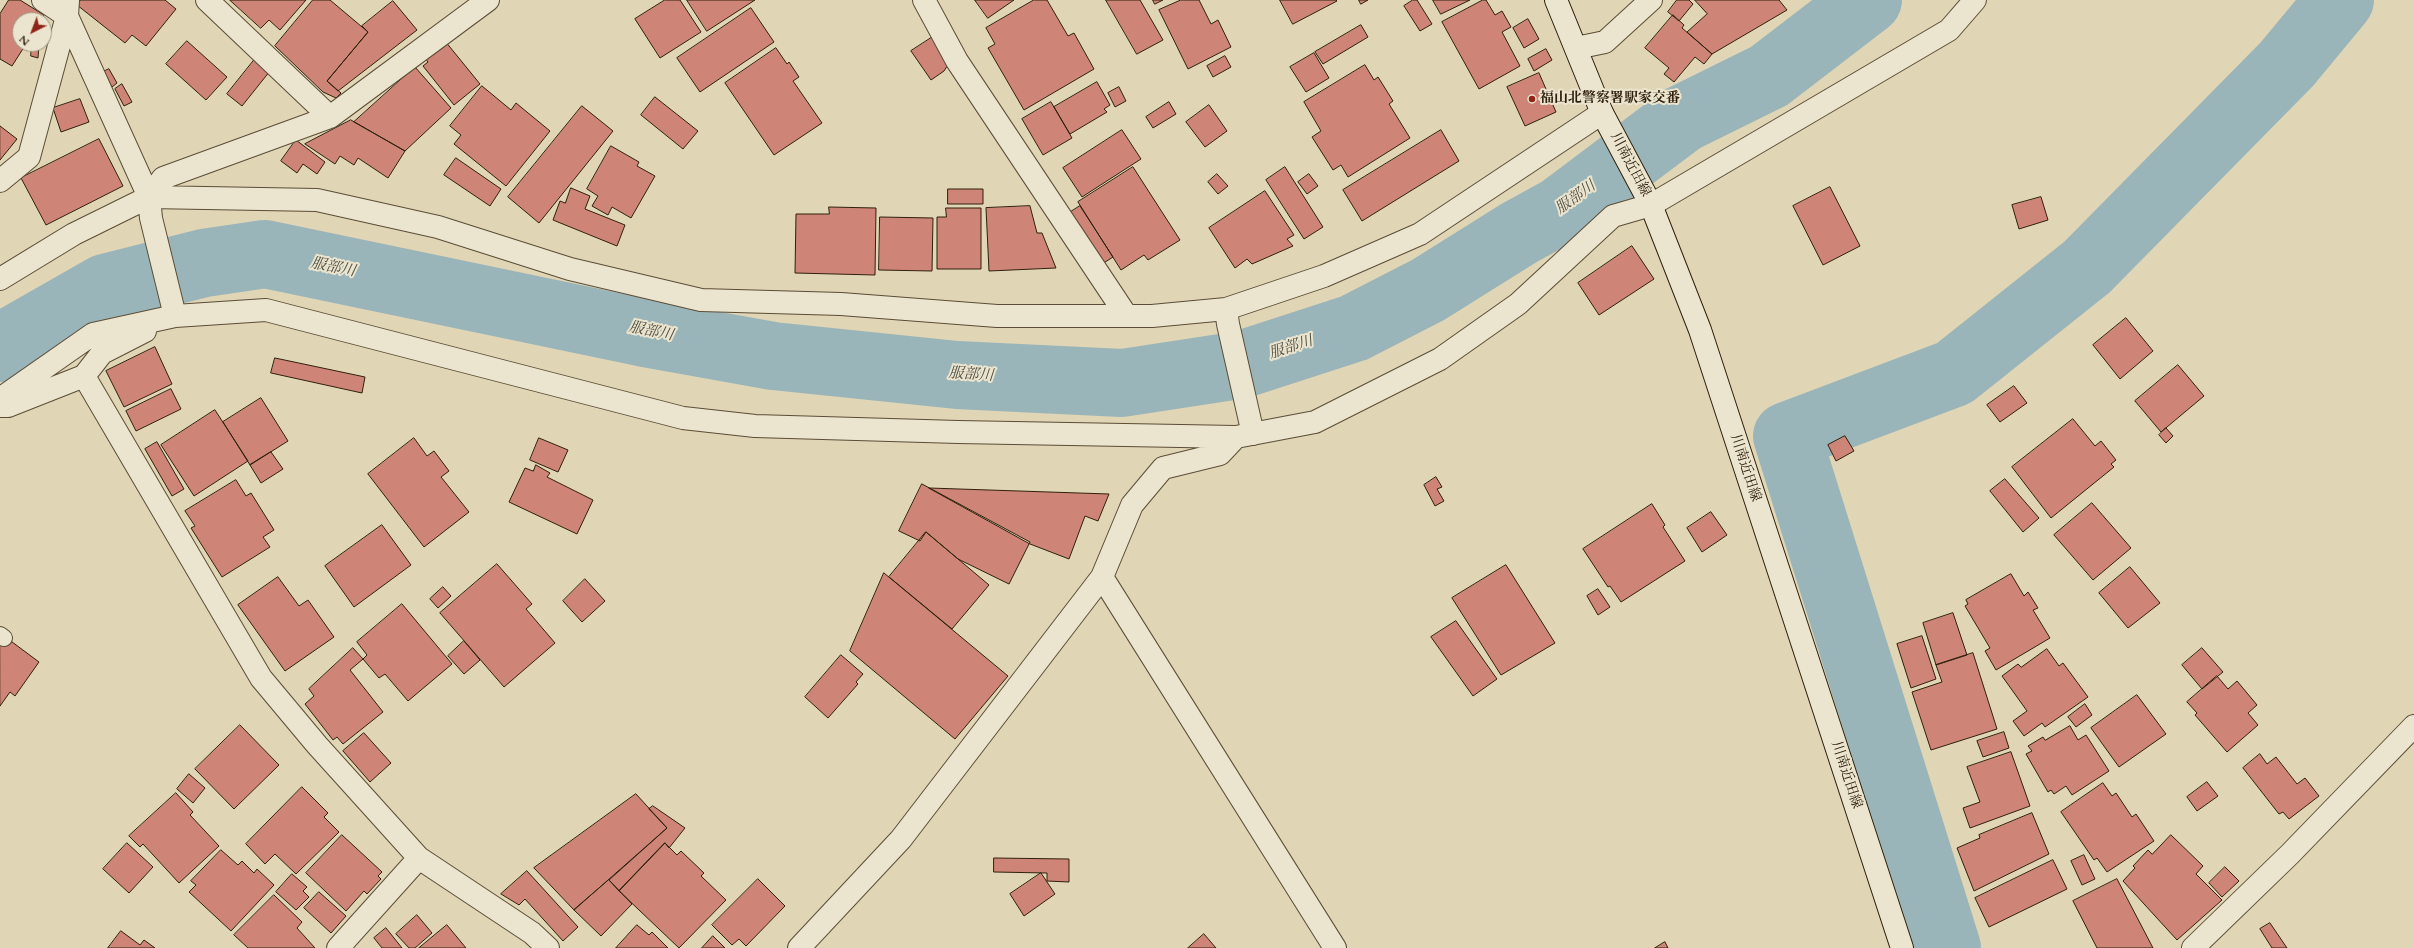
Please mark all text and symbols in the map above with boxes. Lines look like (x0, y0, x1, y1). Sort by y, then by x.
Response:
north arrow (12, 12, 52, 52)
text: N (16, 32, 33, 49)
place label: 福山北警察署駅家交番 (1540, 91, 1680, 107)
marker: 福山北警察署駅家交番 (1527, 94, 1537, 104)
street label: 川南近田線 (1606, 130, 1654, 200)
water label: 服部川 (1553, 177, 1599, 219)
water label: 服部川 (309, 255, 357, 281)
water label: 服部川 (627, 319, 675, 345)
water label: 服部川 (1267, 332, 1315, 364)
water label: 服部川 (948, 364, 994, 386)
street label: 川南近田線 (1726, 432, 1764, 504)
street label: 川南近田線 (1827, 739, 1865, 811)

